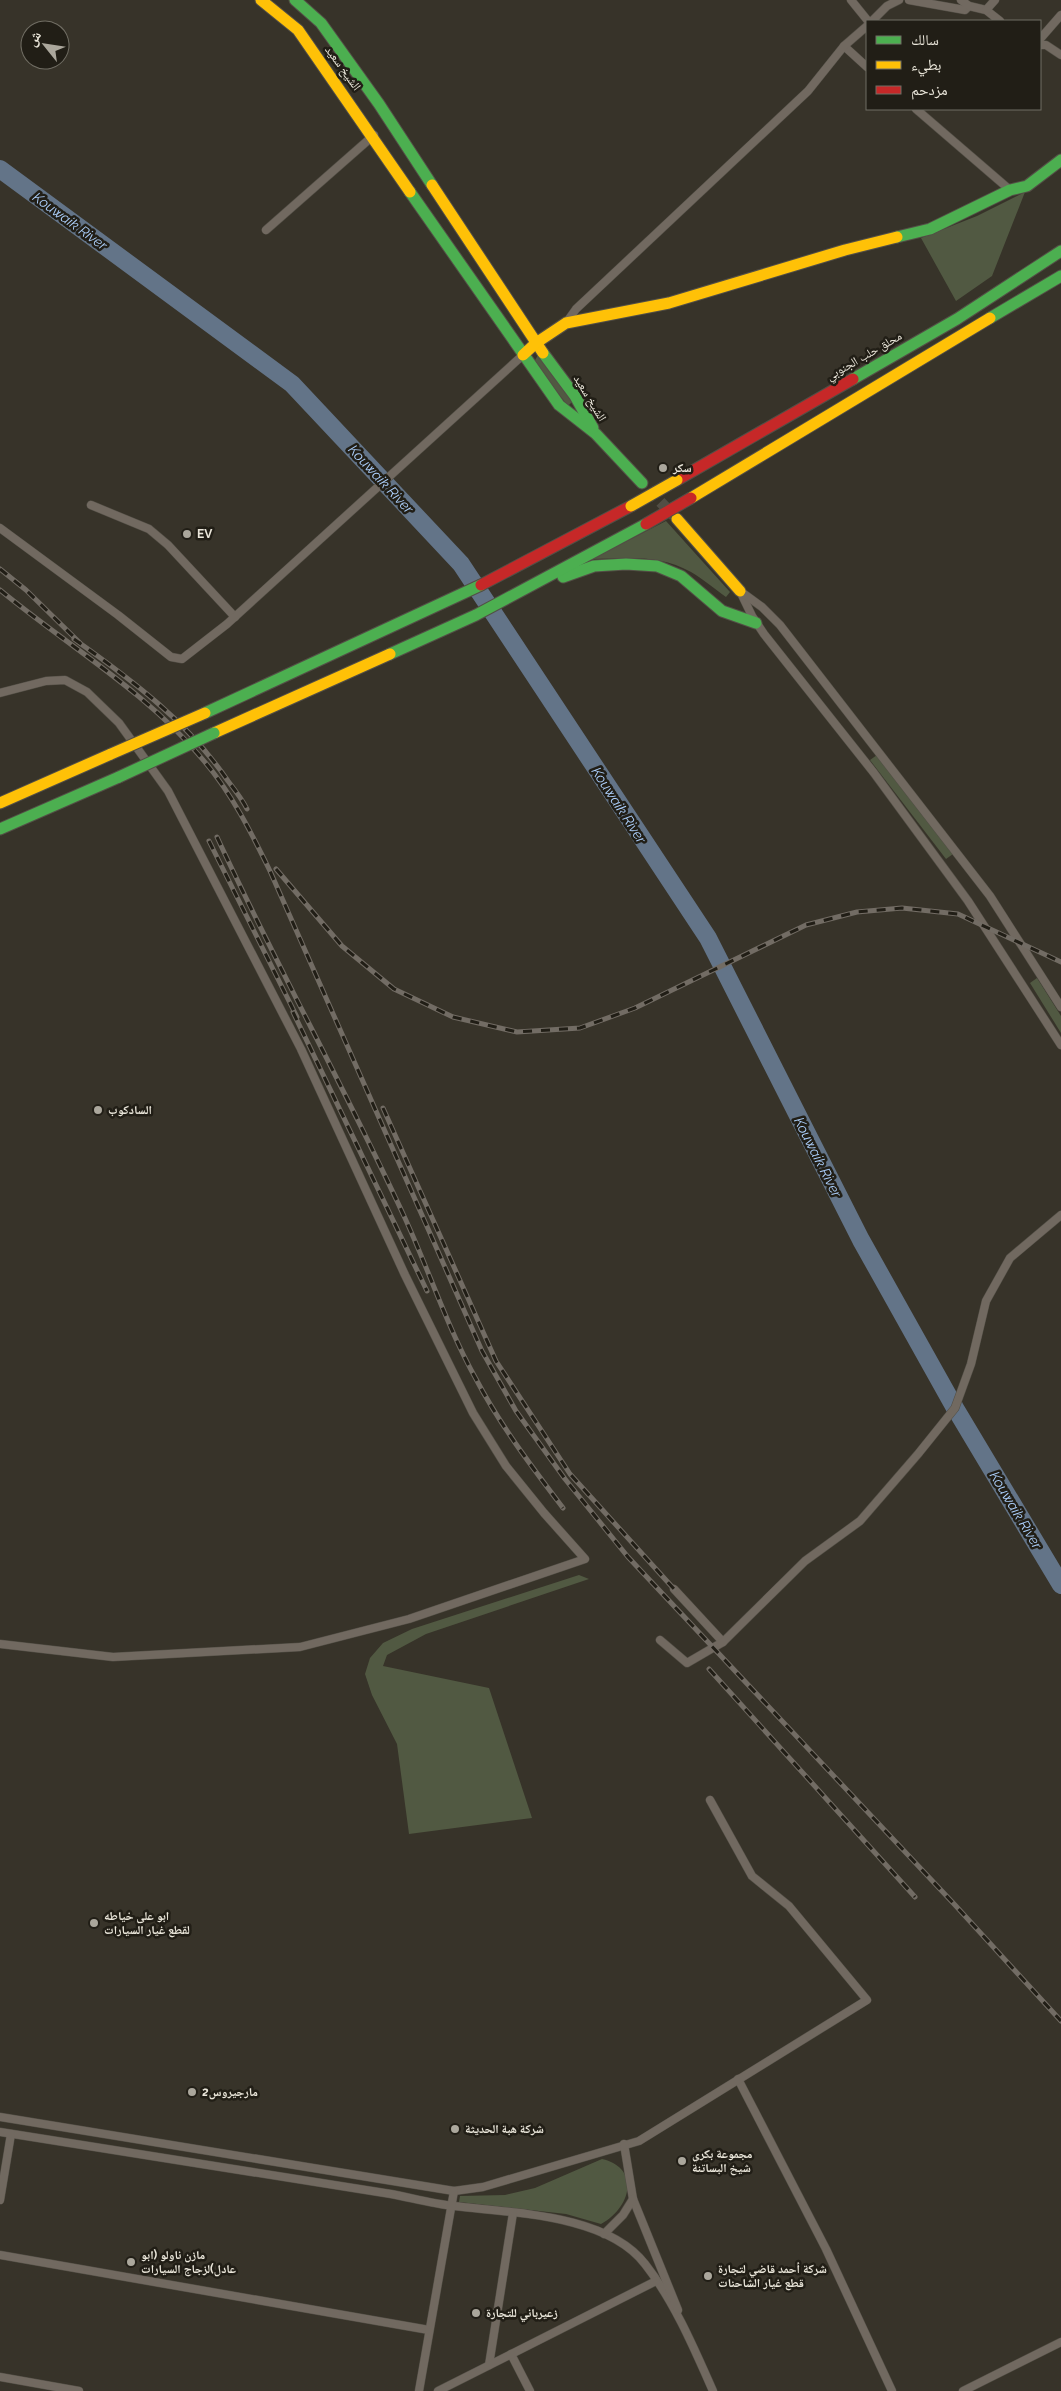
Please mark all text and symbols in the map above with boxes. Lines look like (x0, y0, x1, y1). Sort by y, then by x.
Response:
north arrow (20, 20, 70, 70)
legend (866, 20, 1041, 110)
text: ش (23, 28, 45, 49)
text: سالك (911, 31, 939, 49)
street label: الشيخ سعيد (322, 43, 364, 93)
text: بطيء (911, 56, 941, 77)
text: مزدحم (911, 81, 948, 100)
water label: Kouwaik River (30, 189, 111, 254)
street label: محلق حلب الجنوبي (824, 329, 906, 386)
street label: الشيخ سعيد (571, 372, 609, 424)
water label: Kouwaik River (345, 441, 418, 517)
place label: سكر (672, 461, 692, 475)
marker: سكر (657, 462, 669, 474)
place label: EV (197, 527, 213, 541)
marker: EV (181, 528, 193, 540)
water label: Kouwaik River (588, 764, 650, 847)
place label: السادكوب (108, 1103, 152, 1117)
marker: السادكوب (92, 1104, 104, 1116)
water label: Kouwaik River (791, 1114, 846, 1201)
water label: Kouwaik River (987, 1468, 1046, 1553)
place label: ابو علي خياطه لقطع غيار السيارات (104, 1909, 190, 1938)
marker: ابو علي خياطه لقطع غيار السيارات (88, 1917, 100, 1929)
place label: مارجيروس2 (202, 2085, 258, 2100)
marker: مارجيروس2 (186, 2086, 198, 2098)
place label: شركة هبة الحديثة (465, 2122, 544, 2136)
marker: شركة هبة الحديثة (449, 2123, 461, 2135)
place label: مجموعة بكري شيخ البساتنة (692, 2147, 753, 2176)
marker: مجموعة بكري شيخ البساتنة (676, 2155, 688, 2167)
place label: مازن ناولو (ابو عادل)لزجاج السيارات (141, 2248, 236, 2277)
marker: مازن ناولو (ابو عادل)لزجاج السيارات (125, 2256, 137, 2268)
place label: شركة أحمد قاضي لتجارة قطع غيار الشاحنات (718, 2262, 827, 2291)
marker: شركة أحمد قاضي لتجارة قطع غيار الشاحنات (702, 2270, 714, 2282)
place label: زعيرباني للتجارة (486, 2306, 558, 2323)
marker: زعيرباني للتجارة (470, 2307, 482, 2319)

